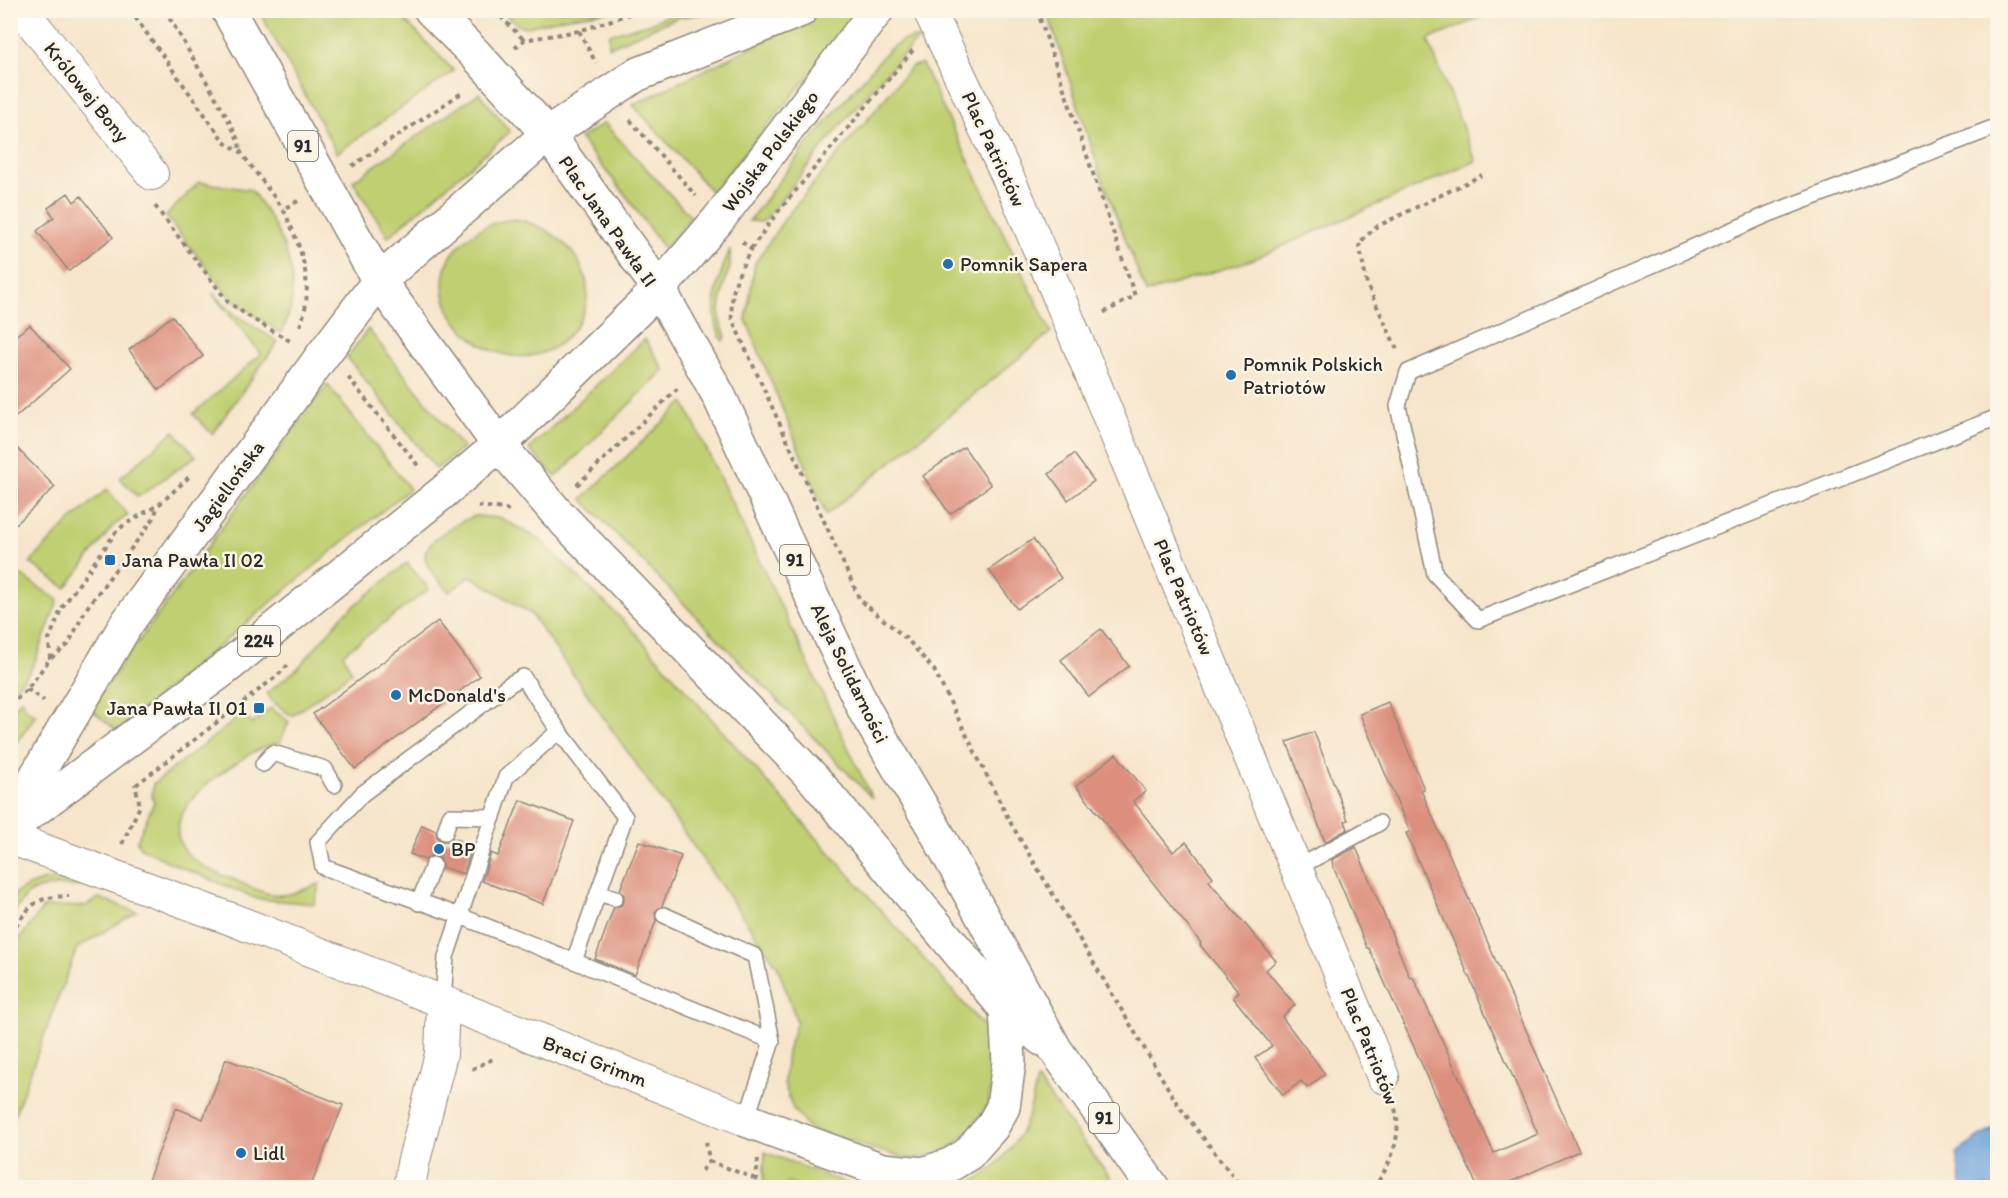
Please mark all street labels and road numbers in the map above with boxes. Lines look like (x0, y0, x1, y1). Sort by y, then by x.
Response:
street label: Królowej Bony (39, 37, 135, 148)
street label: Wojska Polskiego (716, 85, 824, 217)
street label: Plac Patriotów (957, 88, 1031, 210)
road number: 91 (288, 131, 318, 161)
street label: Plac Jana Pawła II (554, 151, 662, 291)
street label: Jagiellońska (187, 436, 269, 536)
street label: Plac Patriotów (1149, 535, 1219, 659)
road number: 91 (780, 545, 810, 575)
street label: Aleja Solidarności (806, 599, 894, 747)
road number: 224 (238, 626, 280, 656)
street label: Plac Patriotów (1336, 984, 1404, 1108)
street label: Braci Grimm (539, 1030, 651, 1092)
road number: 91 (1089, 1103, 1119, 1133)

